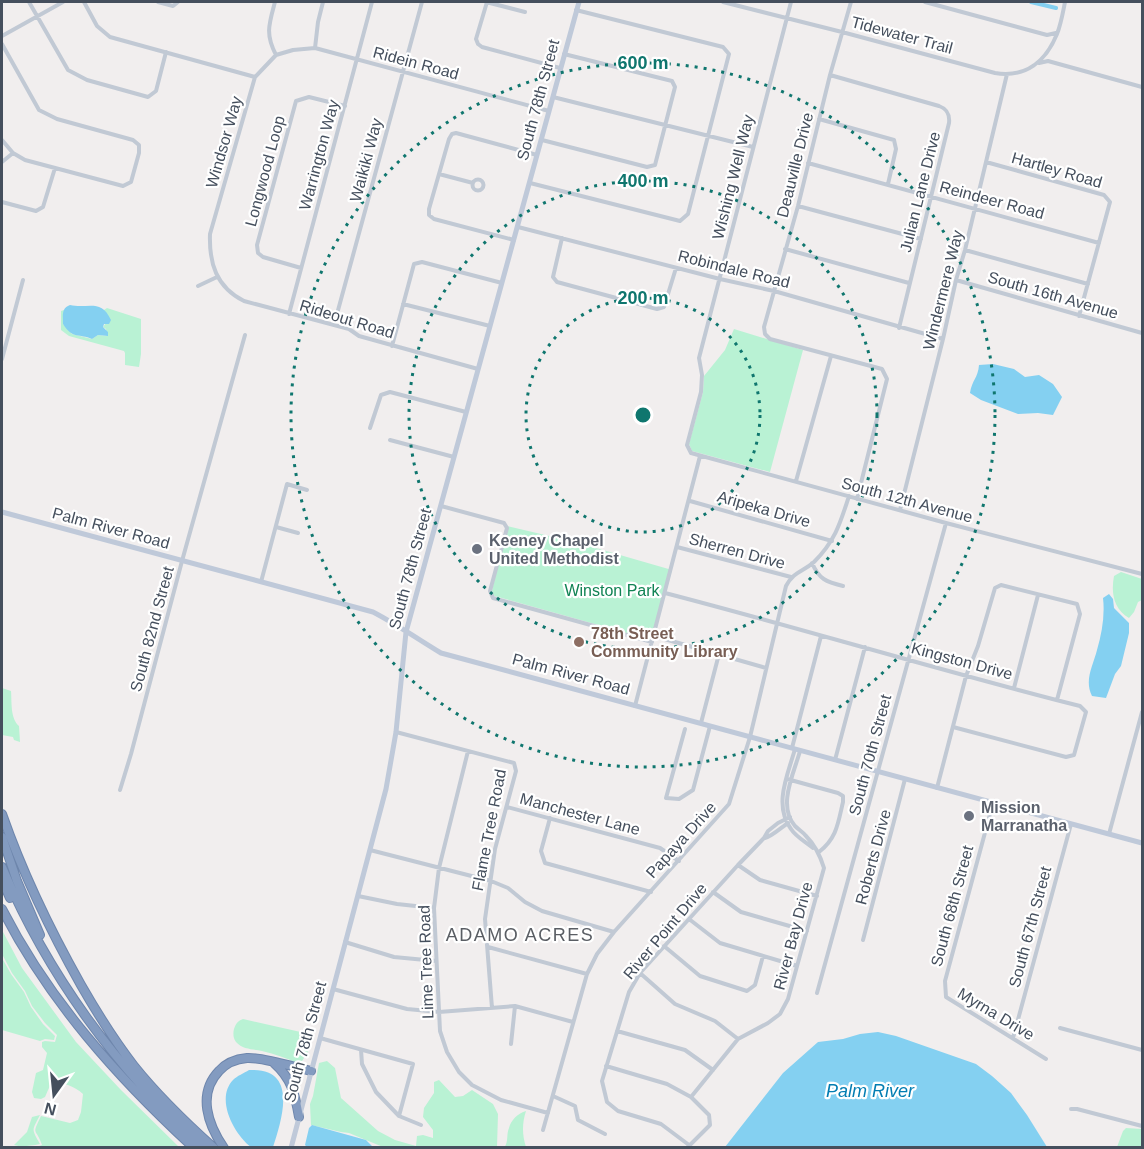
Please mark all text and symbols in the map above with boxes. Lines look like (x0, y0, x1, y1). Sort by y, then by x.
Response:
street label: Tidewater Trail (849, 13, 955, 57)
street label: South 78th Street (514, 37, 562, 162)
street label: Ridein Road (371, 43, 461, 83)
text: 600 m (617, 53, 669, 73)
street label: Windsor Way (203, 94, 245, 190)
street label: Warrington Way (296, 98, 342, 212)
street label: Deauville Drive (774, 111, 816, 219)
street label: Wishing Well Way (709, 113, 757, 241)
street label: Longwood Loop (242, 114, 288, 228)
street label: Waikiki Way (347, 116, 385, 204)
street label: Julian Lane Drive (897, 130, 943, 254)
street label: Hartley Road (1010, 149, 1104, 191)
text: 400 m (617, 171, 669, 191)
street label: Reindeer Road (938, 178, 1046, 222)
street label: Windermere Way (920, 228, 966, 352)
street label: Robindale Road (676, 247, 792, 291)
street label: South 16th Avenue (986, 268, 1120, 322)
text: 200 m (617, 288, 669, 308)
street label: Rideout Road (298, 297, 396, 341)
centre of rings (633, 405, 653, 425)
street label: South 12th Avenue (840, 474, 974, 526)
street label: Aripeka Drive (716, 488, 813, 530)
street label: Palm River Road (50, 504, 172, 552)
street label: South 78th Street (386, 506, 434, 631)
street label: Sherren Drive (687, 530, 787, 572)
place label: Keeney Chapel United Methodist (489, 532, 619, 567)
marker: Keeney Chapel United Methodist (470, 542, 484, 556)
street label: South 82nd Street (127, 564, 177, 693)
park label: Winston Park (564, 582, 661, 599)
place label: 78th Street Community Library (591, 625, 738, 660)
marker: 78th Street Community Library (572, 635, 586, 649)
street label: Kingston Drive (910, 639, 1015, 683)
street label: Palm River Road (510, 650, 632, 698)
street label: South 70th Street (846, 692, 894, 817)
street label: Flame Tree Road (469, 768, 509, 892)
street label: Manchester Lane (518, 790, 642, 838)
street label: Papaya Drive (643, 799, 720, 881)
place label: Mission Marranatha (981, 799, 1067, 834)
street label: Roberts Drive (852, 807, 894, 906)
marker: Mission Marranatha (962, 809, 976, 823)
street label: South 68th Street (928, 843, 976, 968)
street label: South 67th Street (1006, 864, 1054, 989)
street label: River Point Drive (620, 879, 710, 982)
street label: River Bay Drive (770, 880, 816, 992)
street label: Lime Tree Road (416, 905, 436, 1019)
district label: ADAMO ACRES (446, 925, 594, 945)
street label: South 78th Street (281, 979, 329, 1104)
street label: Myrna Drive (955, 985, 1037, 1044)
north arrow (24, 1065, 84, 1125)
water label: Palm River (826, 1081, 915, 1101)
text: N (42, 1099, 58, 1119)

